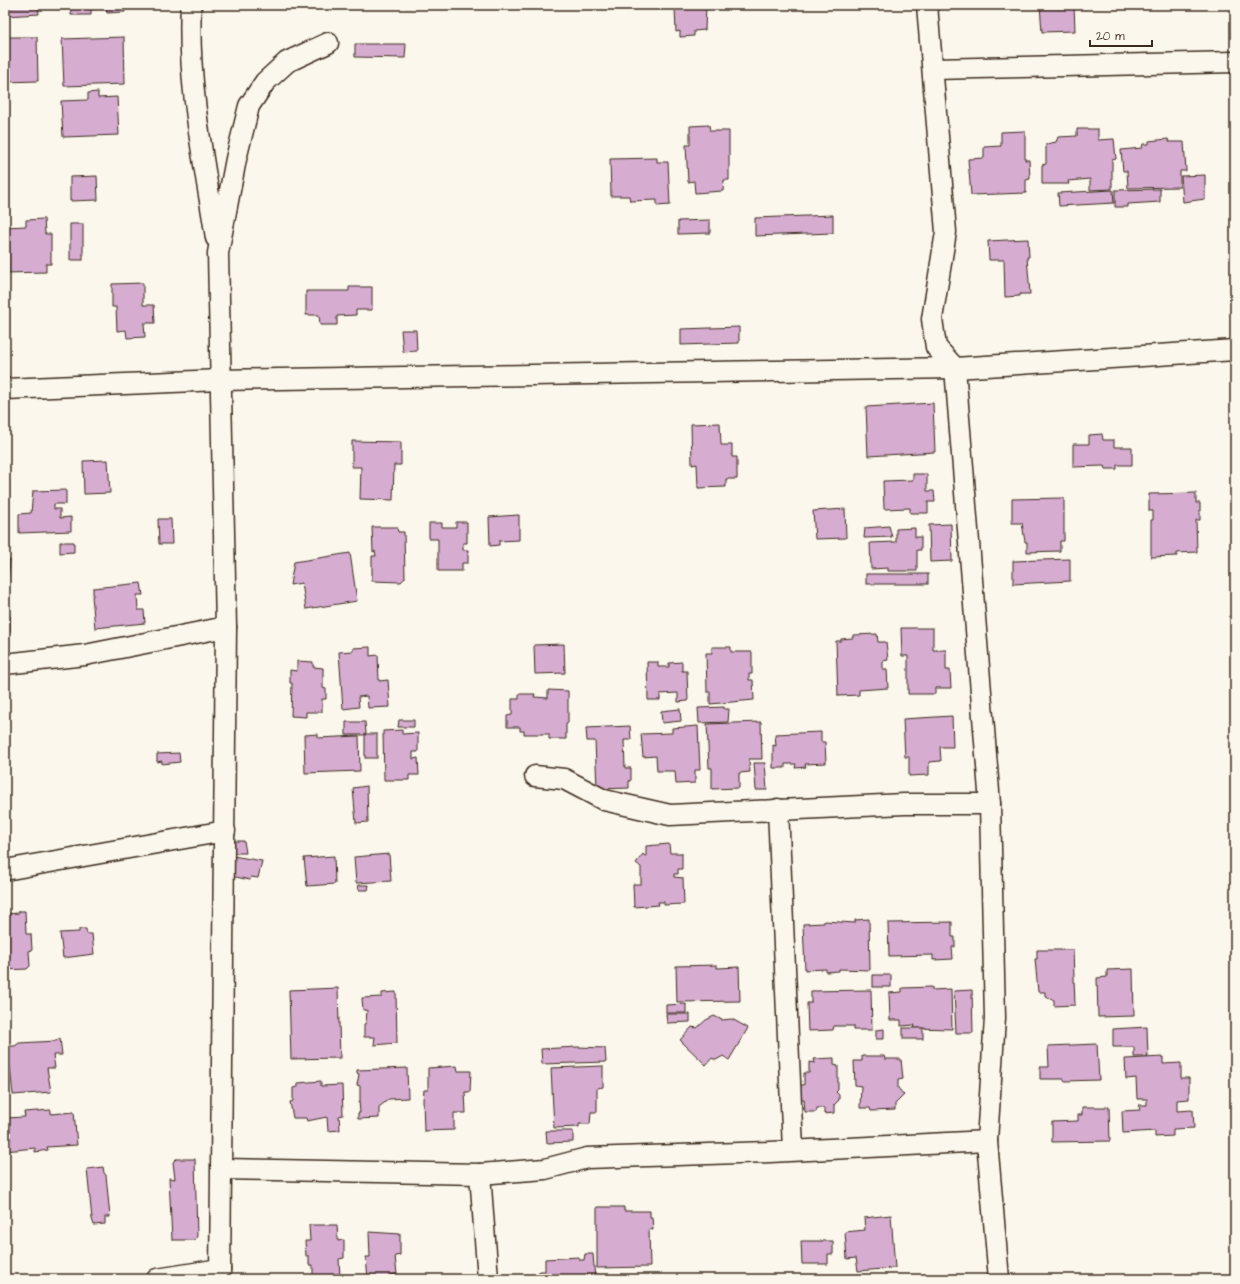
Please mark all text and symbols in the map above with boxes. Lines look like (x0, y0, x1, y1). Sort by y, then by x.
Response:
scale bar (1090, 22, 1152, 48)
text: 20 m (1096, 28, 1125, 45)

